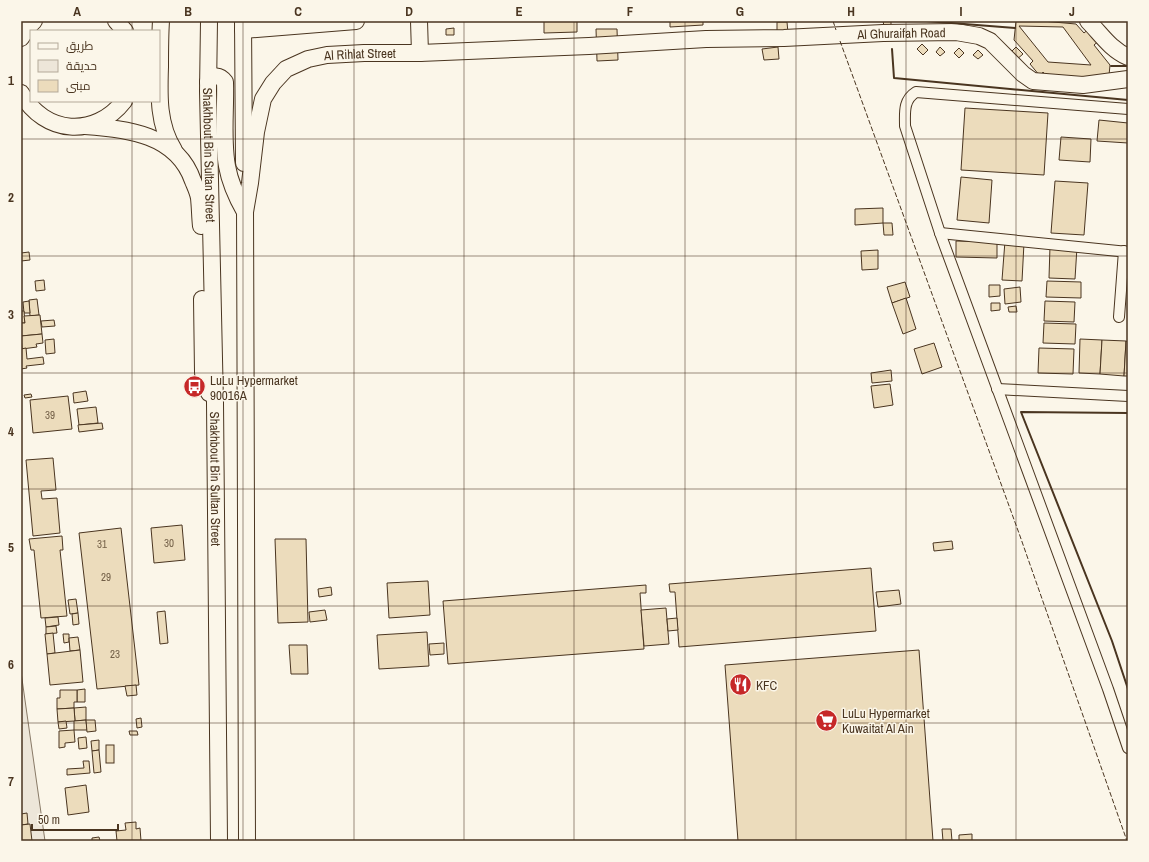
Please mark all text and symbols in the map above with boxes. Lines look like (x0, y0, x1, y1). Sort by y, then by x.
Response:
text: A (73, 3, 81, 20)
text: B (184, 3, 192, 20)
text: C (294, 3, 302, 20)
text: D (405, 3, 413, 20)
text: E (515, 3, 523, 20)
text: F (627, 3, 634, 20)
text: G (736, 3, 744, 20)
text: H (847, 3, 855, 20)
text: I (960, 3, 963, 20)
text: J (1069, 3, 1075, 20)
street label: Al Ghuraifah Road (856, 24, 946, 43)
legend (30, 30, 160, 102)
text: طريق (66, 38, 94, 54)
street label: Al Rihlat Street (323, 45, 396, 64)
text: حديقة (66, 58, 97, 74)
text: 1 (8, 72, 14, 89)
text: مبنى (66, 78, 91, 94)
street label: Shakhbout Bin Sultan Street (199, 87, 219, 223)
text: 2 (8, 189, 14, 206)
text: 3 (8, 306, 14, 323)
place label: LuLu Hypermarket 90016A (210, 372, 298, 404)
bus stop icon: LuLu Hypermarket 90016A (182, 374, 208, 400)
house number: 39 (45, 408, 55, 422)
street label: Shakhbout Bin Sultan Street (206, 411, 224, 546)
text: 4 (8, 423, 14, 440)
house number: 30 (164, 536, 174, 550)
house number: 31 (97, 537, 107, 551)
text: 5 (8, 539, 14, 556)
house number: 29 (101, 570, 111, 584)
house number: 23 (110, 647, 120, 661)
text: 6 (8, 656, 14, 673)
restaurant icon: KFC (728, 672, 754, 698)
place label: KFC (756, 677, 778, 694)
place label: LuLu Hypermarket Kuwaitat Al Ain (842, 705, 930, 737)
supermarket icon: LuLu Hypermarket Kuwaitat Al Ain (813, 707, 839, 733)
text: 7 (8, 773, 14, 790)
scale bar (32, 806, 118, 832)
text: 50 m (38, 812, 60, 828)

